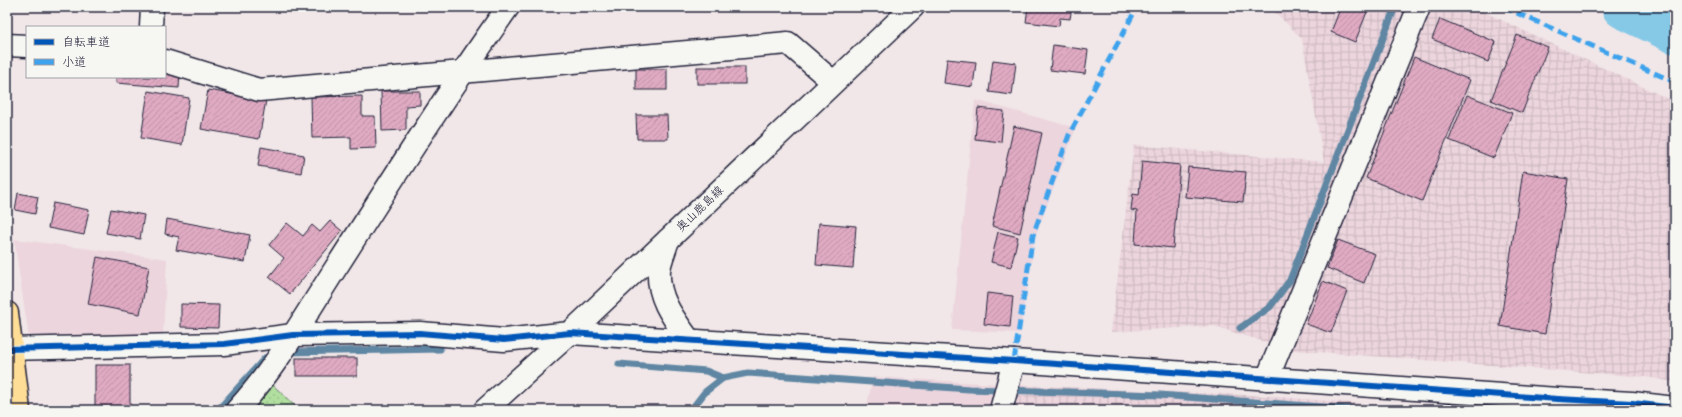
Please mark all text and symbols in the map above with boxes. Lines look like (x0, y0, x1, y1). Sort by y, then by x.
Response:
legend (26, 26, 166, 78)
text: 自転車道 (62, 35, 110, 50)
text: 小道 (62, 55, 86, 70)
street label: 奥山鹿島線 (673, 183, 727, 235)

